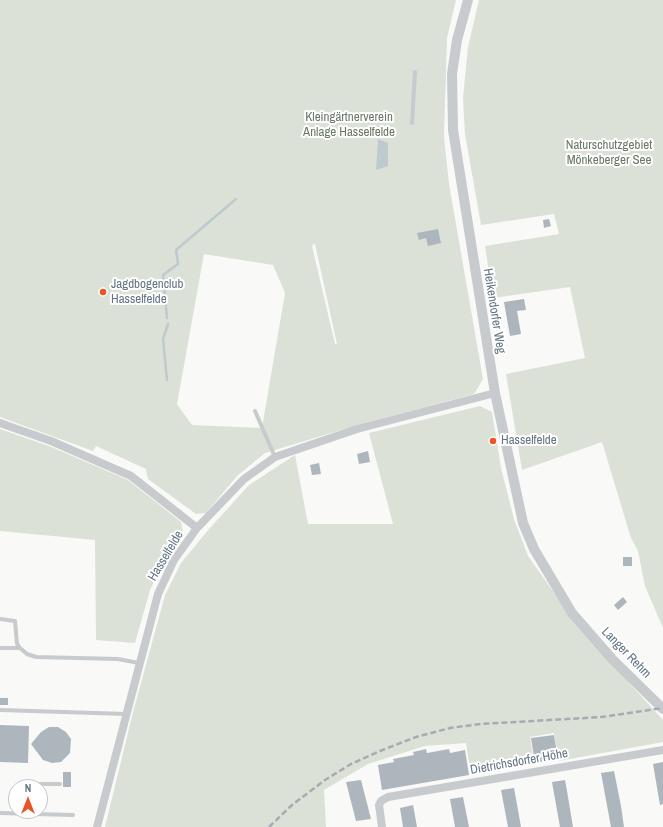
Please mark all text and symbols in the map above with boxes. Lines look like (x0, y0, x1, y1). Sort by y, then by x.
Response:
park label: Kleingärtnerverein Anlage Hasselfelde (303, 110, 395, 141)
park label: Naturschutzgebiet Mönkeberger See (566, 138, 652, 169)
street label: Heikendorfer Weg (480, 267, 508, 355)
place label: Jagdbogenclub Hasselfelde (111, 277, 183, 308)
marker: Jagdbogenclub Hasselfelde (98, 287, 108, 297)
place label: Hasselfelde (501, 433, 557, 449)
marker: Hasselfelde (488, 436, 498, 446)
street label: Hasselfelde (145, 528, 187, 584)
street label: Langer Rehm (598, 624, 654, 682)
street label: Dietrichsdorfer Höhe (469, 746, 569, 778)
north arrow (8, 779, 48, 819)
text: N (25, 781, 31, 795)

